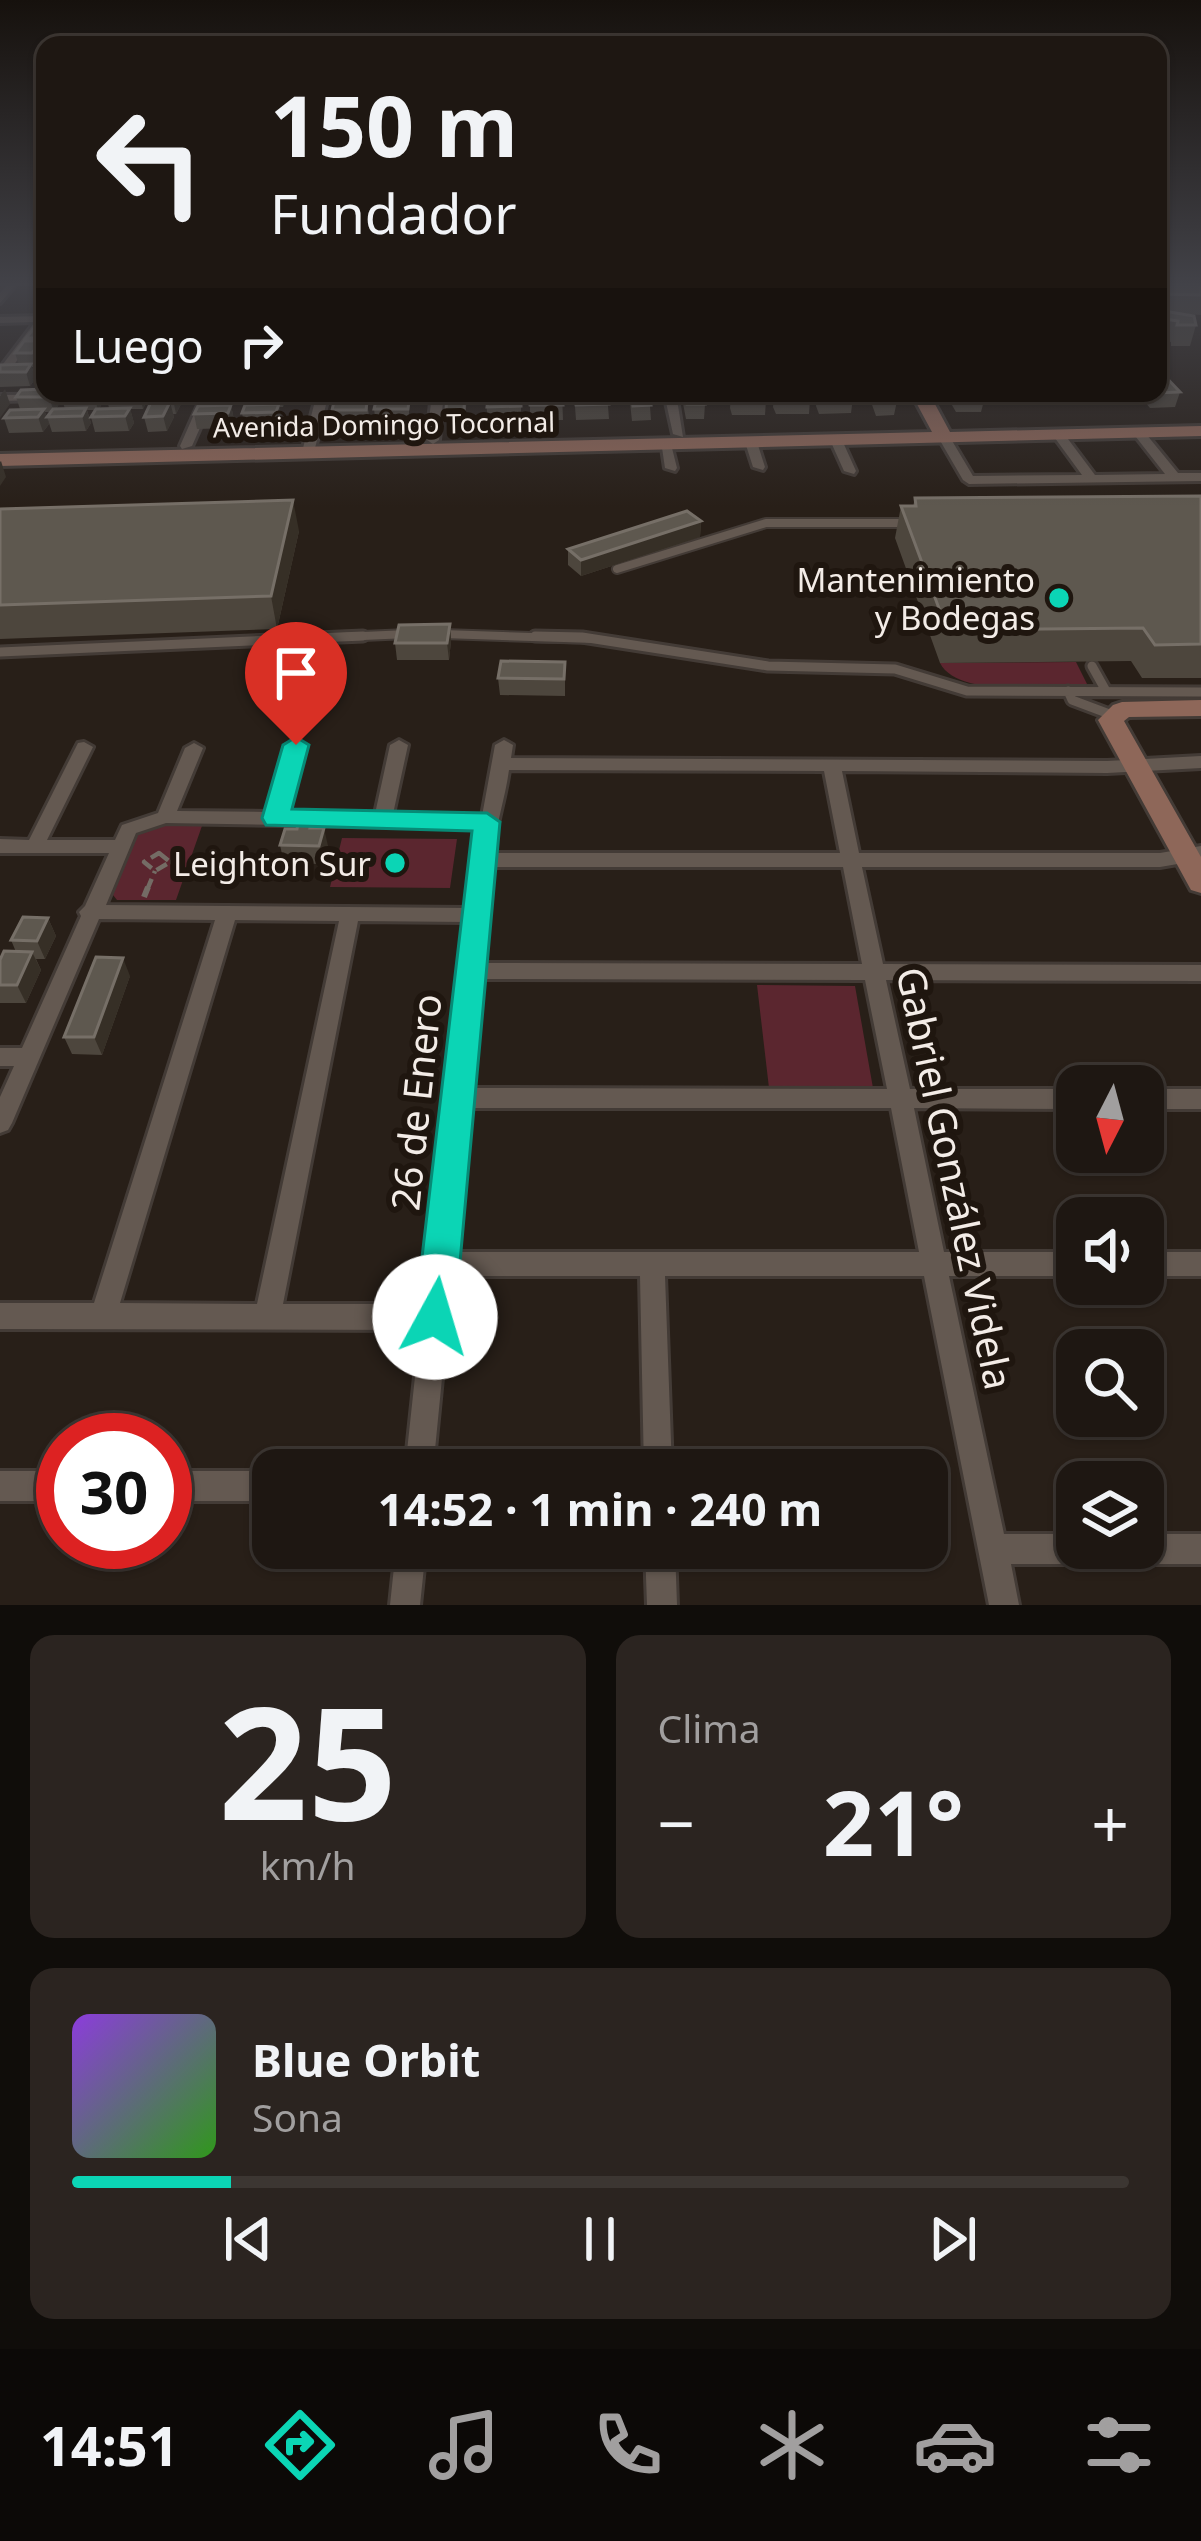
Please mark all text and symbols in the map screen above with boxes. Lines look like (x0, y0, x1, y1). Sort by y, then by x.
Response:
text: 150 m (270, 67, 518, 182)
icon: left (72, 84, 228, 240)
text: Fundador (270, 176, 516, 250)
icon: right (228, 312, 294, 378)
text: Luego (72, 315, 204, 376)
street label: Avenida Domingo Tocornal (213, 403, 555, 445)
place label: Mantenimiento y Bodegas (796, 557, 1035, 640)
marker: Mantenimiento y Bodegas (1046, 585, 1072, 611)
pin (245, 622, 347, 745)
icon: arrive (263, 640, 329, 706)
place label: Leighton Sur (173, 841, 371, 886)
marker: Leighton Sur (382, 850, 408, 876)
street label: Gabriel González Videla (885, 962, 1027, 1394)
street label: 26 de Enero (377, 991, 453, 1213)
north arrow (1056, 1065, 1164, 1173)
map controls (1056, 1065, 1164, 1569)
button: sound (1056, 1197, 1164, 1305)
position arrow (372, 1254, 498, 1380)
button: search (1056, 1329, 1164, 1437)
speed limit sign: 30 (36, 1413, 192, 1569)
button: layers (1056, 1461, 1164, 1569)
text: 14:52 · 1 min · 240 m (378, 1478, 822, 1539)
text: 25 (219, 1653, 397, 1866)
text: Clima (658, 1701, 761, 1754)
text: 21° (823, 1760, 964, 1882)
text: − (658, 1777, 695, 1867)
text: + (1091, 1777, 1129, 1867)
text: km/h (260, 1838, 356, 1891)
text: Blue Orbit (252, 2029, 480, 2090)
text: Sona (252, 2090, 343, 2143)
icon: previous (215, 2206, 281, 2272)
icon: pause (567, 2206, 633, 2272)
icon: next (920, 2206, 986, 2272)
icon: directions (258, 2403, 342, 2487)
icon: music (422, 2403, 506, 2487)
icon: phone (586, 2403, 670, 2487)
icon: climate (750, 2403, 834, 2487)
icon: car (913, 2403, 997, 2487)
icon: filters (1077, 2403, 1161, 2487)
text: 14:51 (40, 2408, 179, 2482)

